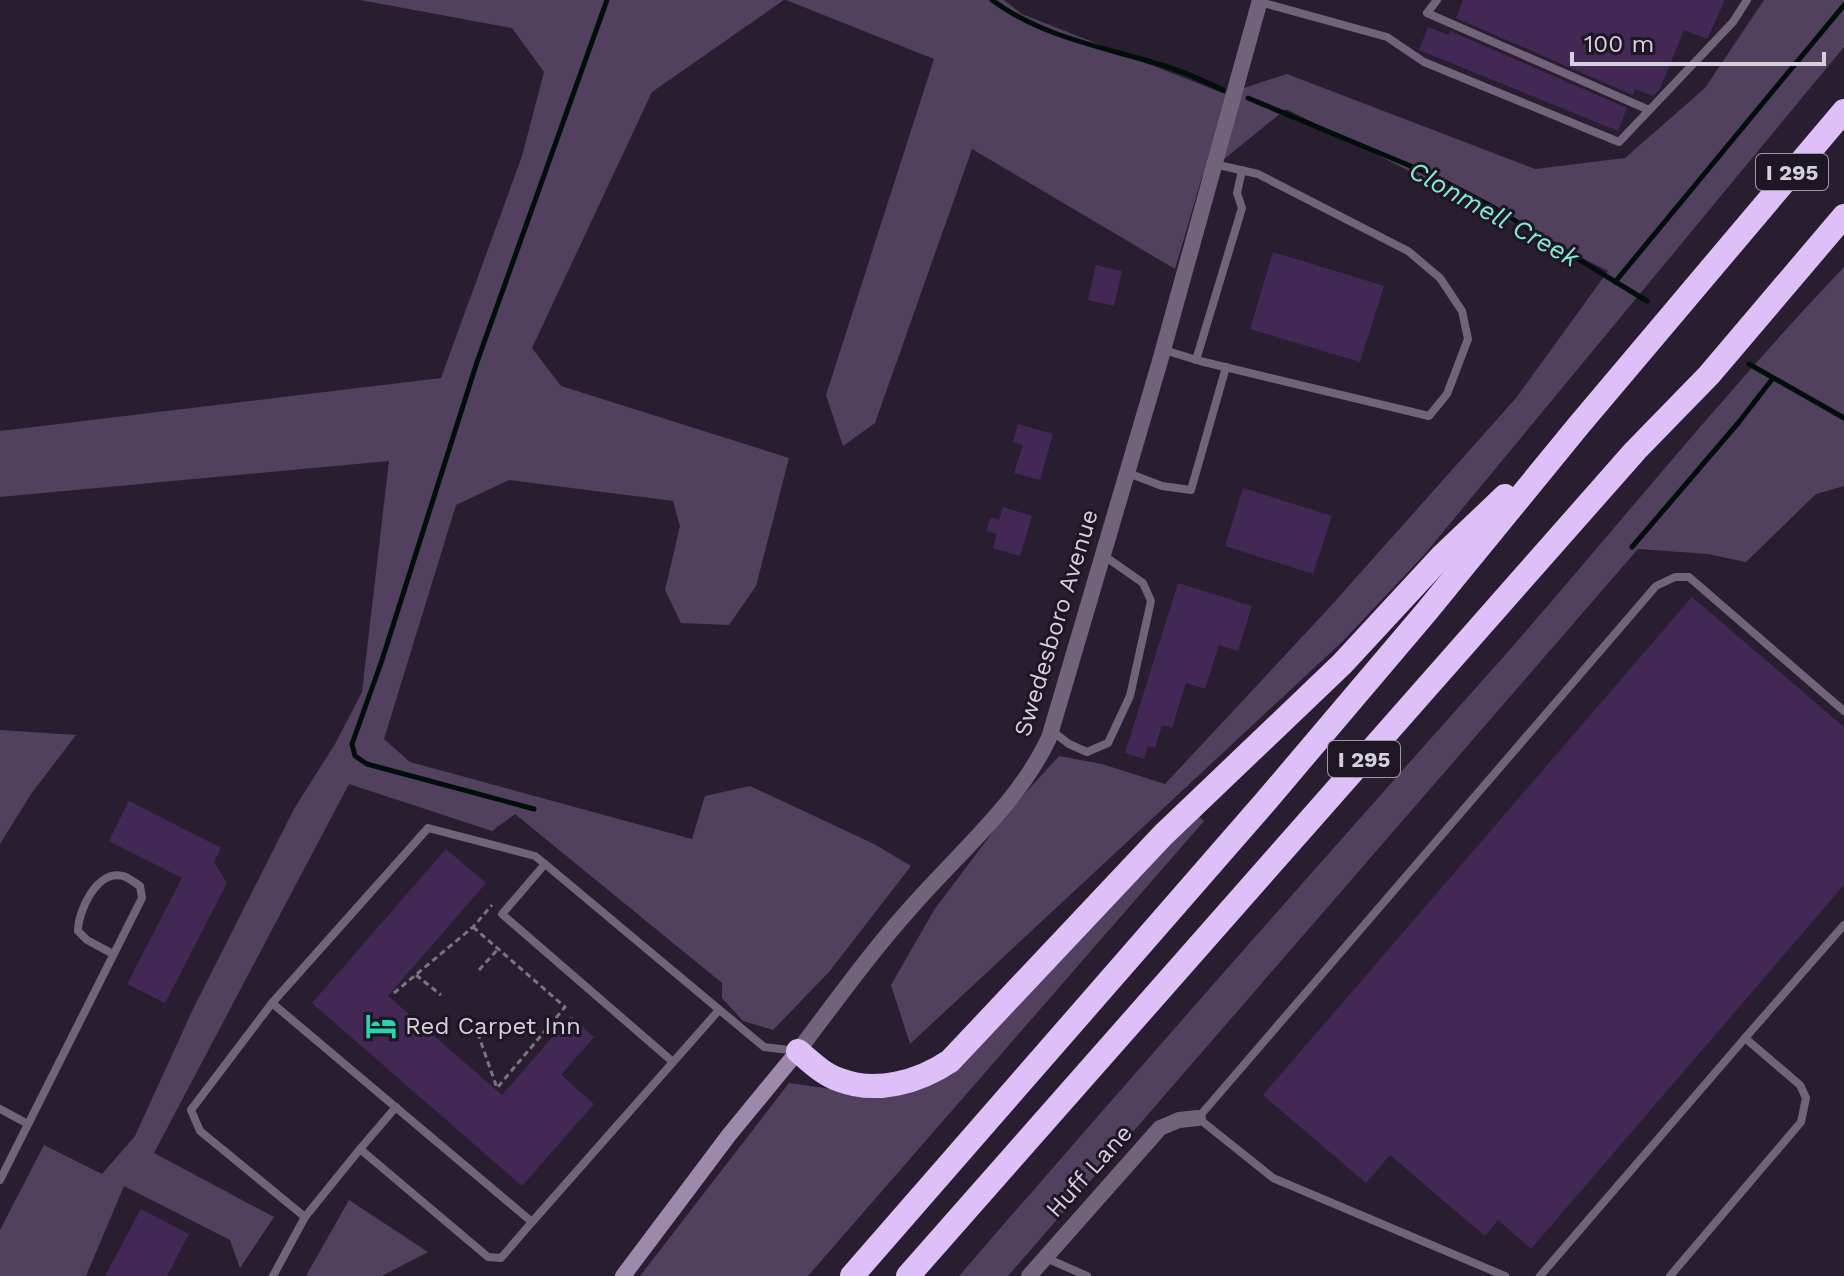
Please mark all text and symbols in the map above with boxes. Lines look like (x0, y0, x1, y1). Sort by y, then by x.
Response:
scale bar (1572, 16, 1824, 66)
text: 100 m (1584, 30, 1654, 58)
road number: I 295 (1756, 154, 1828, 190)
water label: Clonmell Creek (1404, 155, 1585, 274)
street label: Swedesboro Avenue (1008, 506, 1104, 740)
road number: I 295 (1328, 741, 1400, 777)
hotel icon: Red Carpet Inn (364, 1009, 398, 1043)
place label: Red Carpet Inn (405, 1012, 581, 1040)
street label: Huff Lane (1040, 1119, 1138, 1223)

